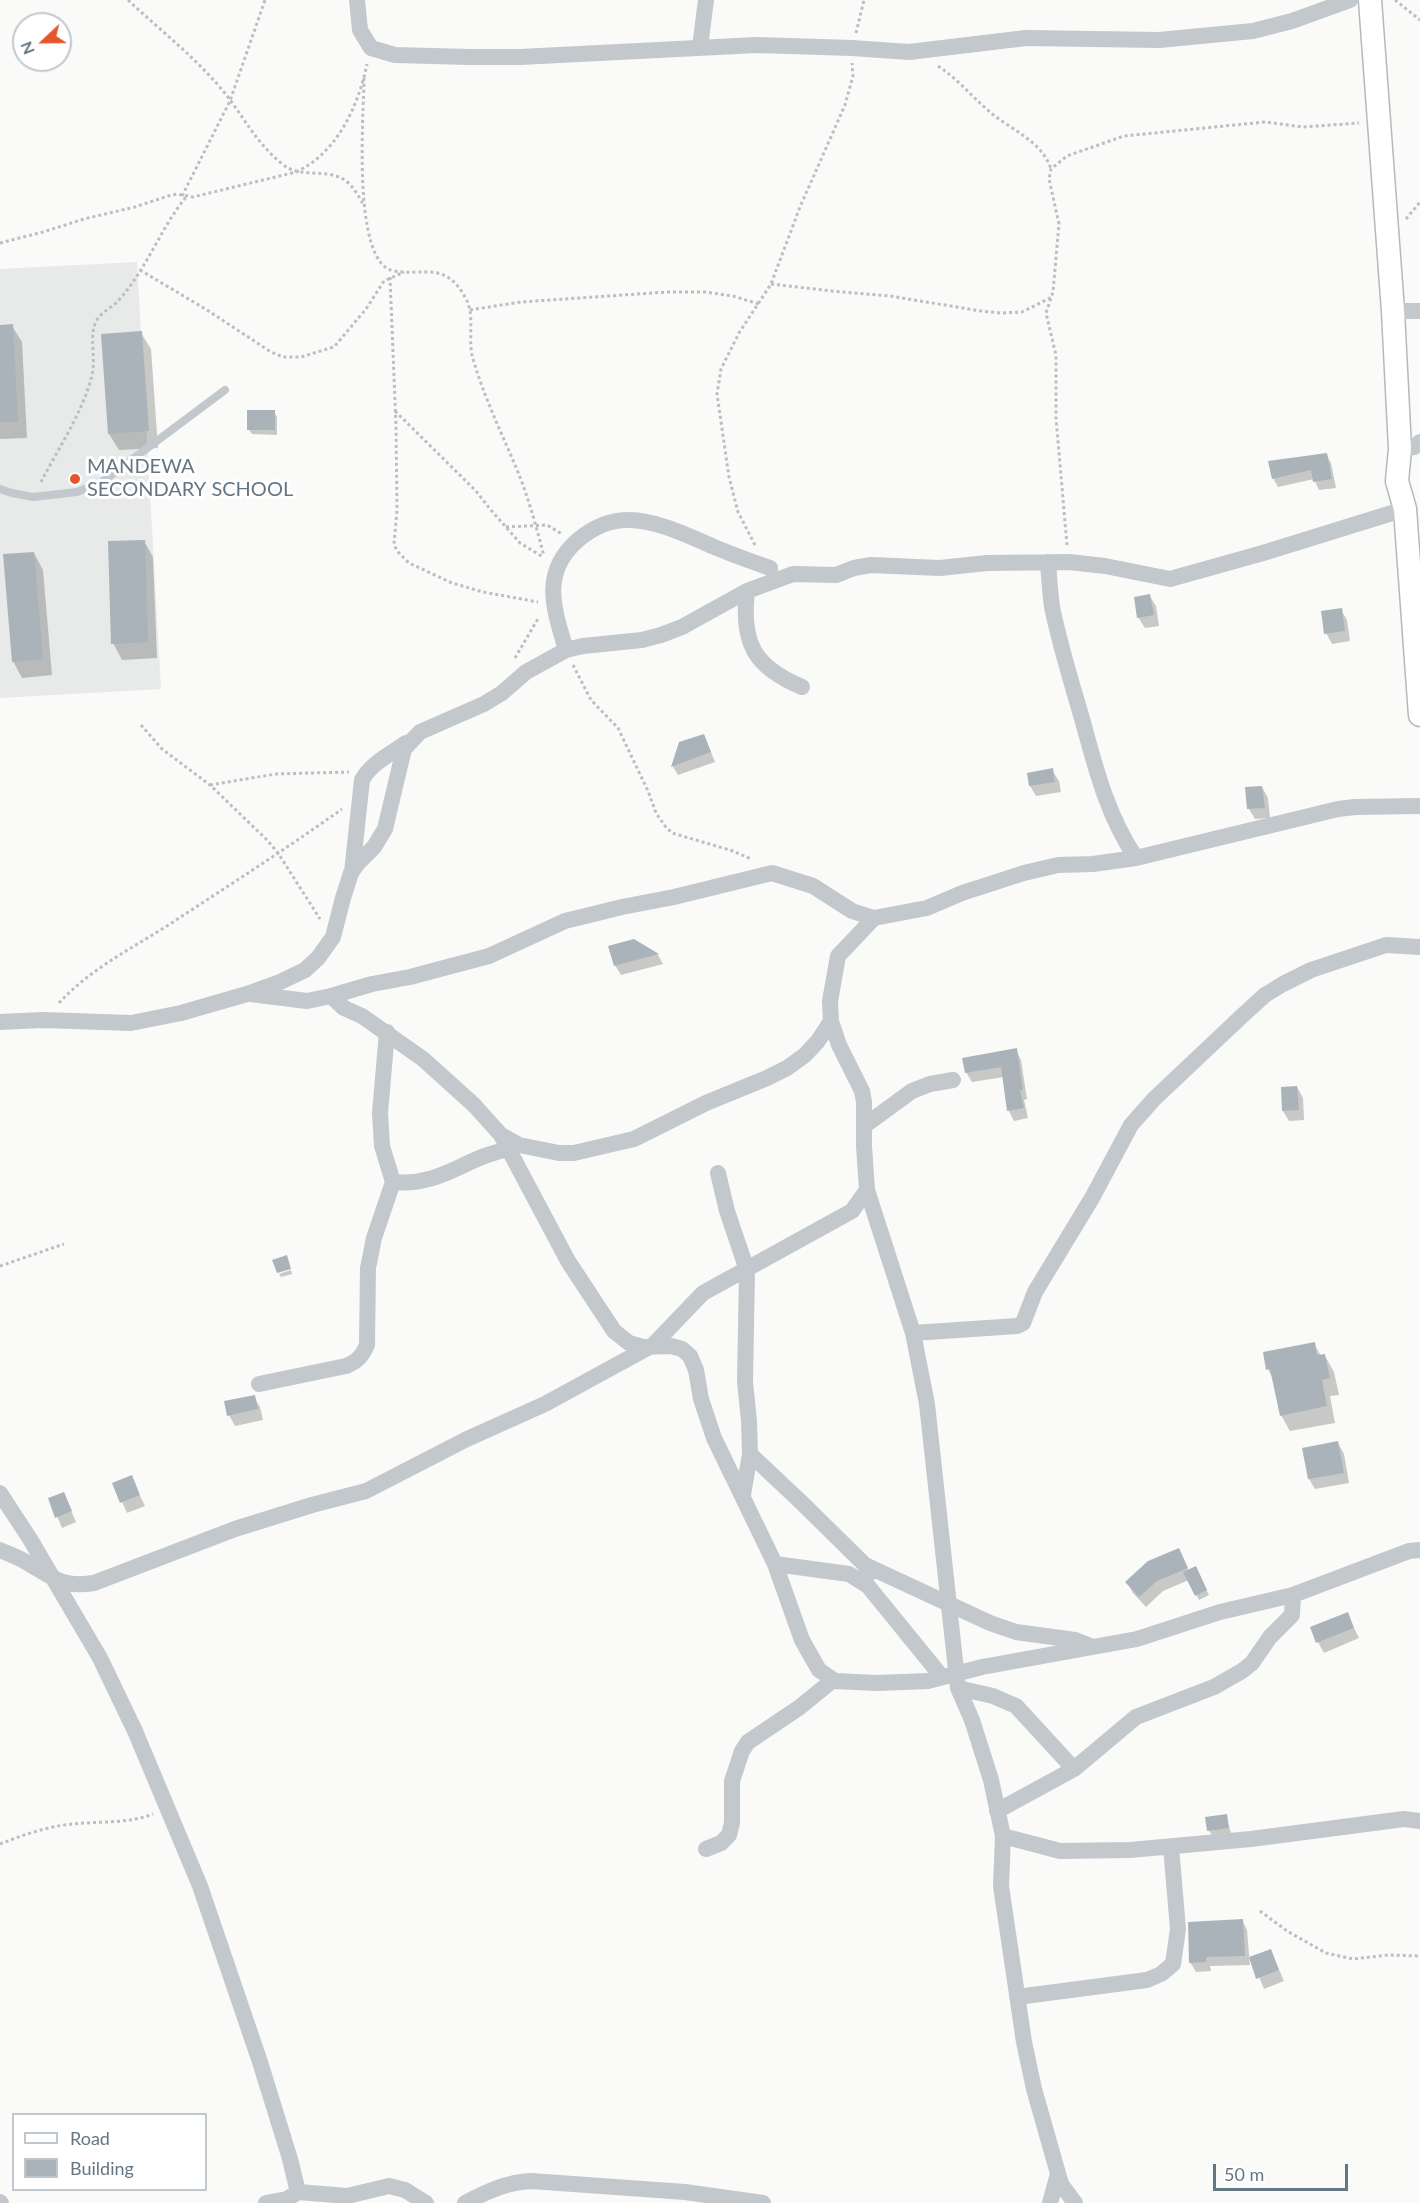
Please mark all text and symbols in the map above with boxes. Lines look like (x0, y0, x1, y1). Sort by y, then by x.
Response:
north arrow (12, 12, 72, 72)
text: N (16, 39, 38, 57)
place label: MANDEWA SECONDARY SCHOOL (87, 455, 293, 502)
marker: MANDEWA SECONDARY SCHOOL (68, 472, 82, 486)
legend (12, 2113, 207, 2191)
text: Road (70, 2127, 110, 2149)
scale bar (1216, 2152, 1351, 2190)
text: Building (70, 2157, 134, 2179)
text: 50 m (1224, 2163, 1264, 2185)

